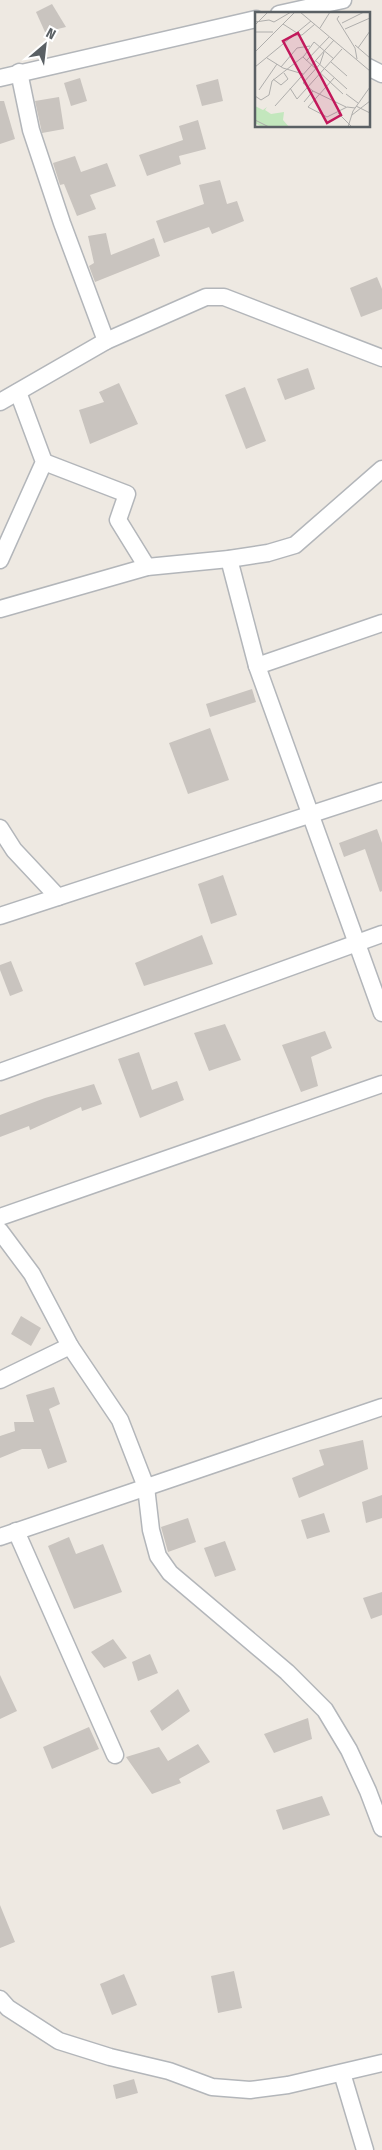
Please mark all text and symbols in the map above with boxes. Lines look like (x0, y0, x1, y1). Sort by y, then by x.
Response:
inset map (255, 12, 370, 128)
north arrow (20, 20, 70, 70)
text: N (43, 24, 59, 43)

